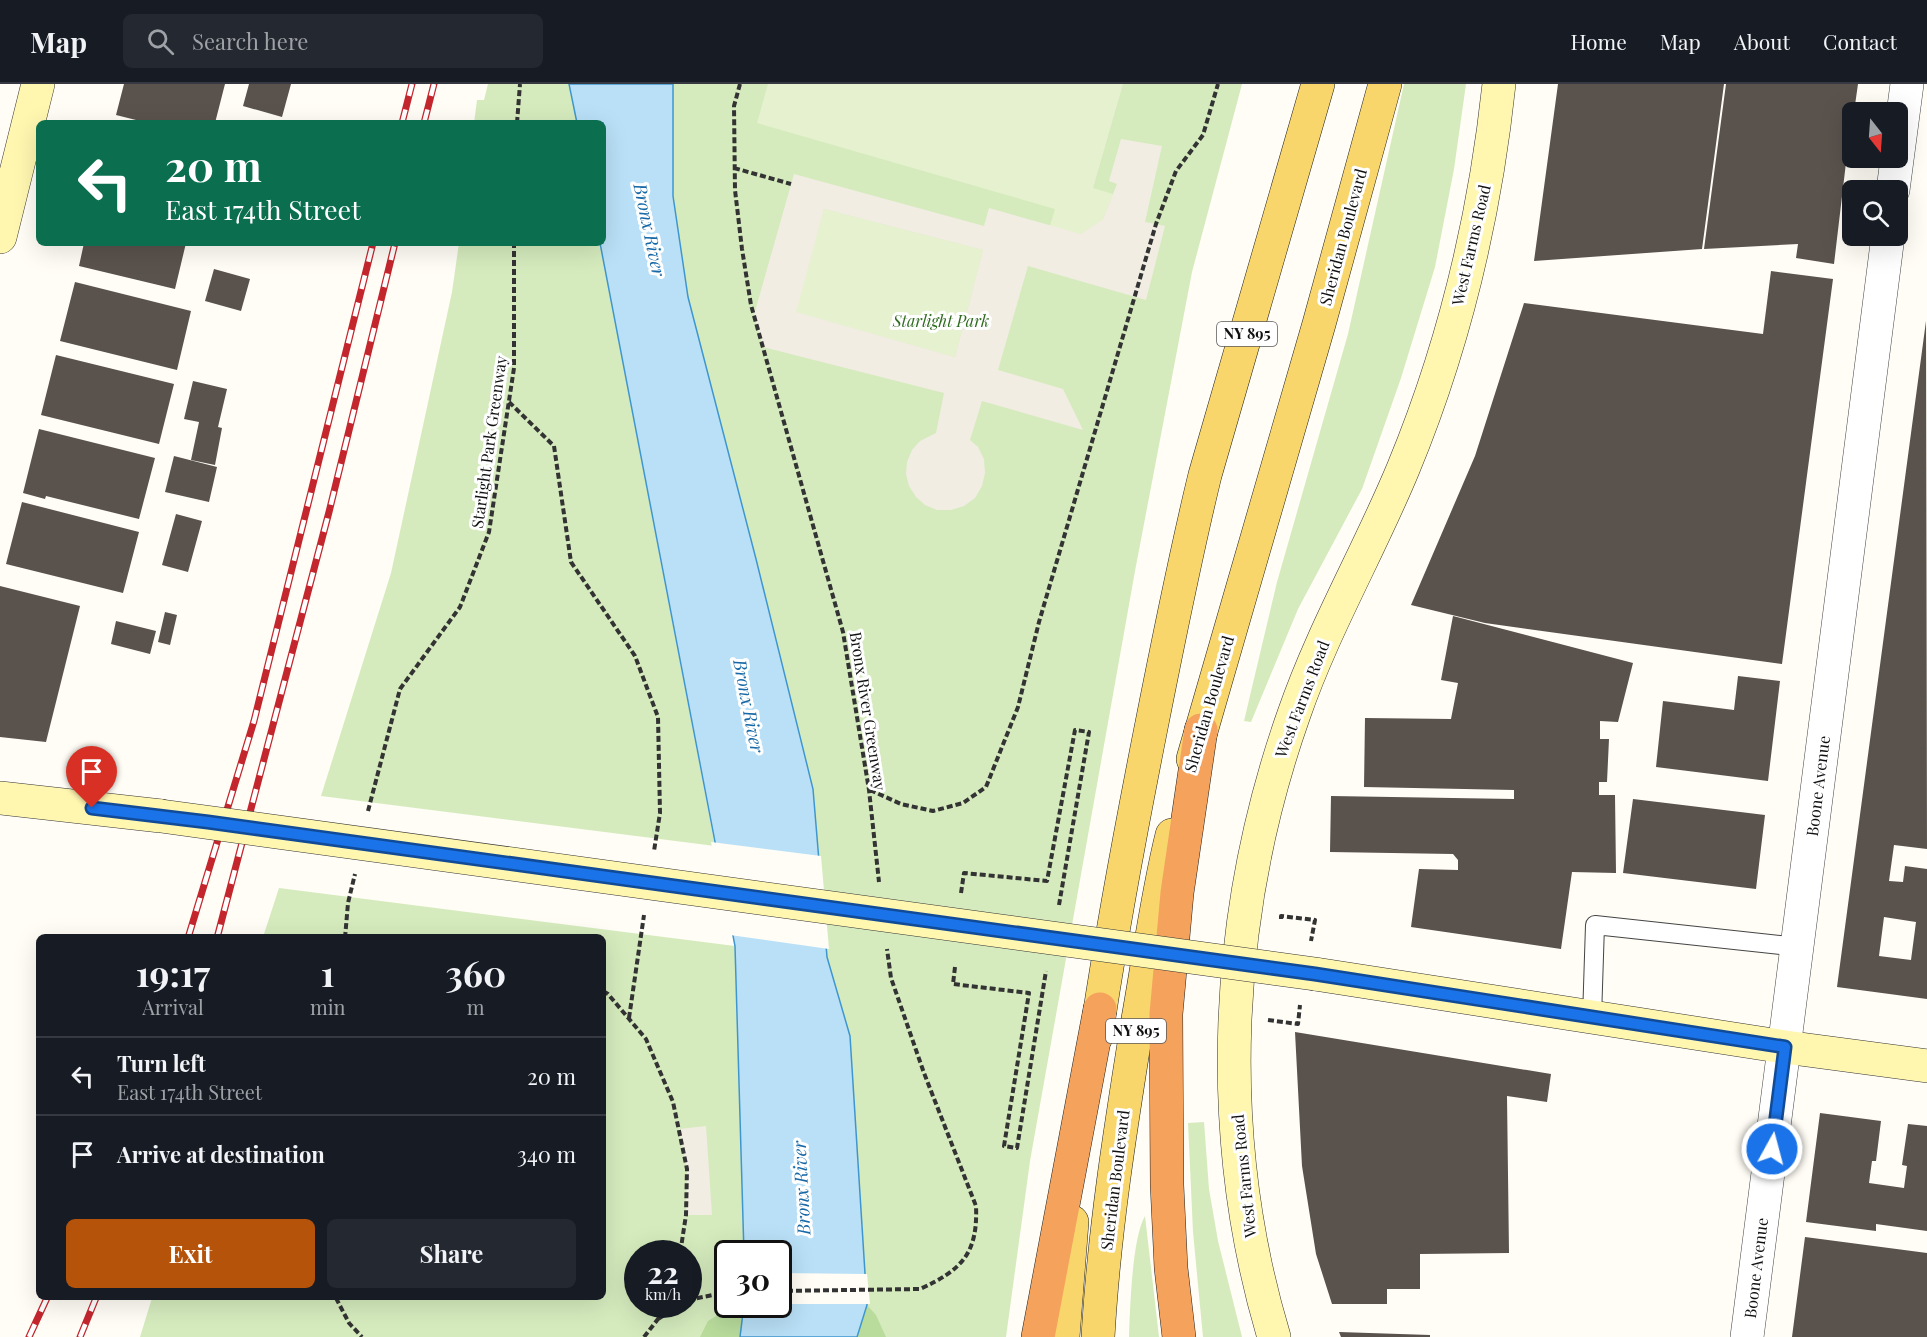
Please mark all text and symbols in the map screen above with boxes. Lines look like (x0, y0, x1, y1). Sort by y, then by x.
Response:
search box (123, 14, 543, 68)
text: Map (30, 23, 87, 60)
icon: search (144, 25, 177, 58)
text: Search here (192, 26, 308, 56)
text: Home (1571, 27, 1627, 55)
text: Map (1660, 27, 1701, 55)
text: About (1734, 27, 1790, 55)
text: Contact (1823, 27, 1897, 55)
north arrow (1842, 102, 1908, 168)
map controls (1842, 102, 1908, 246)
text: 20 m (165, 137, 262, 193)
icon: left (66, 144, 144, 222)
street label: Sheridan Boulevard (1314, 166, 1371, 308)
water label: Bronx River (628, 180, 672, 280)
button: search (1842, 180, 1908, 246)
street label: West Farms Road (1446, 182, 1495, 308)
text: East 174th Street (165, 191, 361, 227)
park label: Starlight Park (892, 310, 989, 331)
road number: NY 895 (1217, 322, 1277, 346)
street label: Starlight Park Greenway (466, 354, 511, 530)
street label: Bronx River Greenway (846, 630, 891, 792)
street label: Sheridan Boulevard (1179, 633, 1238, 775)
street label: West Farms Road (1269, 637, 1334, 761)
water label: Bronx River (728, 656, 770, 756)
street label: Boone Avenue (1801, 734, 1834, 838)
pin (66, 746, 117, 808)
icon: arrive (75, 755, 108, 788)
text: 19:17 (136, 948, 210, 996)
text: 1 (321, 948, 335, 996)
text: 360 (445, 948, 506, 996)
text: Arrival (142, 993, 204, 1020)
text: min (310, 993, 345, 1020)
text: m (467, 993, 485, 1020)
road number: NY 895 (1106, 1019, 1166, 1043)
text: Turn left (117, 1048, 206, 1078)
icon: left (66, 1060, 99, 1093)
text: 20 m (527, 1061, 576, 1091)
text: East 174th Street (117, 1078, 262, 1105)
street label: Sheridan Boulevard (1095, 1109, 1134, 1251)
street label: West Farms Road (1227, 1113, 1261, 1240)
position arrow (1740, 1117, 1804, 1181)
icon: arrive (66, 1138, 99, 1171)
text: Arrive at destination (117, 1139, 325, 1169)
text: 340 m (517, 1139, 576, 1169)
water label: Bronx River (786, 1139, 816, 1237)
street label: Boone Avenue (1739, 1216, 1772, 1320)
button: Exit (66, 1219, 315, 1288)
button: Share (327, 1219, 576, 1288)
speed limit sign: 30 (714, 1240, 792, 1318)
text: 22 (647, 1252, 679, 1292)
text: km/h (645, 1284, 681, 1304)

